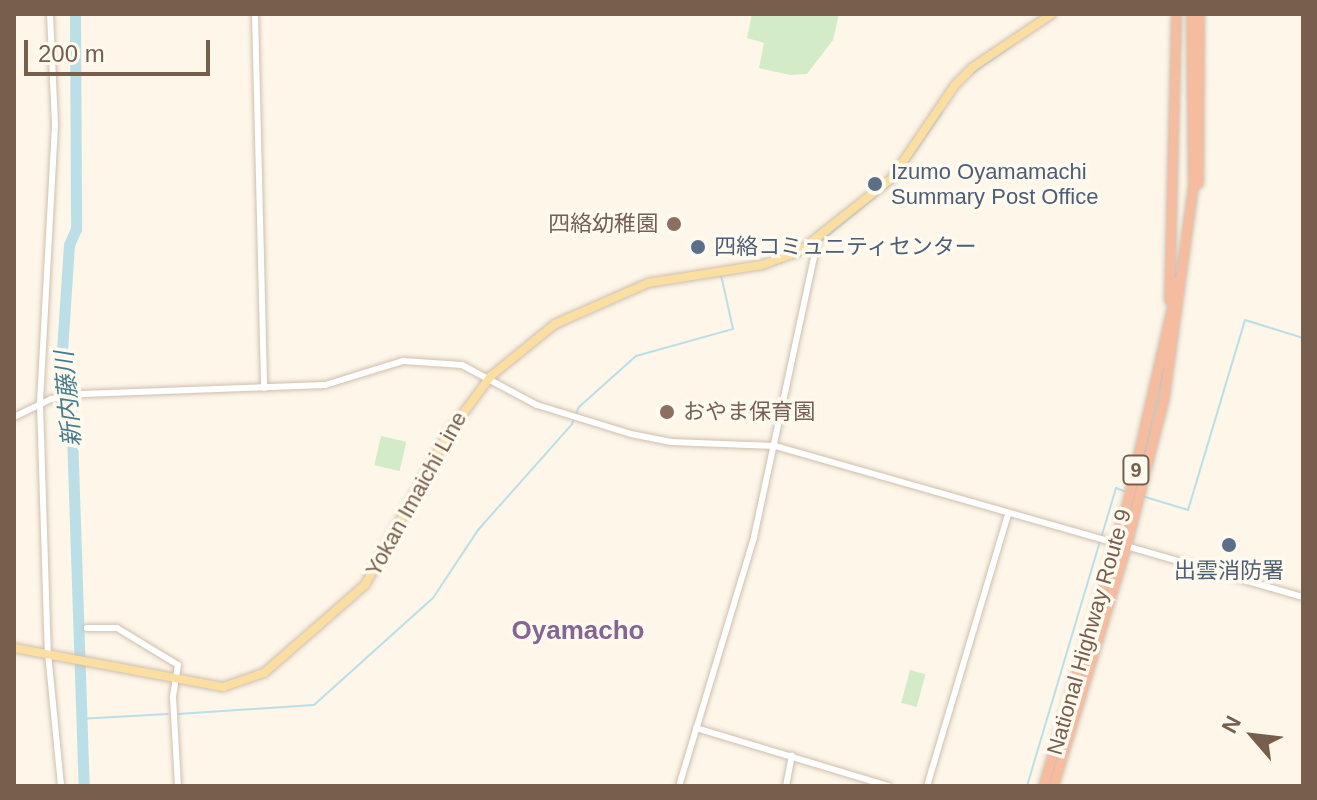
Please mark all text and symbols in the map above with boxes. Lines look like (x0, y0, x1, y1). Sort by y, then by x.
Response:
scale bar (28, 24, 214, 74)
text: 200 m (38, 40, 105, 67)
place label: Izumo Oyamamachi Summary Post Office (891, 158, 1098, 210)
marker: Izumo Oyamamachi Summary Post Office (866, 175, 884, 193)
place label: 四絡幼稚園 (548, 211, 658, 237)
marker: 四絡幼稚園 (665, 215, 683, 233)
place label: 四絡コミュニティセンター (714, 234, 978, 260)
marker: 四絡コミュニティセンター (689, 238, 707, 256)
water label: 新内藤川 (49, 350, 87, 448)
place label: おやま保育園 (683, 399, 815, 425)
marker: おやま保育園 (658, 403, 676, 421)
street label: Yokan Imaichi Line (360, 407, 472, 581)
road number: 9 (1122, 454, 1150, 486)
street label: National Highway Route 9 (1041, 506, 1137, 758)
marker: 出雲消防署 (1220, 536, 1238, 554)
place label: 出雲消防署 (1174, 558, 1284, 584)
district label: Oyamacho (512, 615, 644, 647)
north arrow (1213, 696, 1293, 776)
text: N (1217, 712, 1246, 737)

